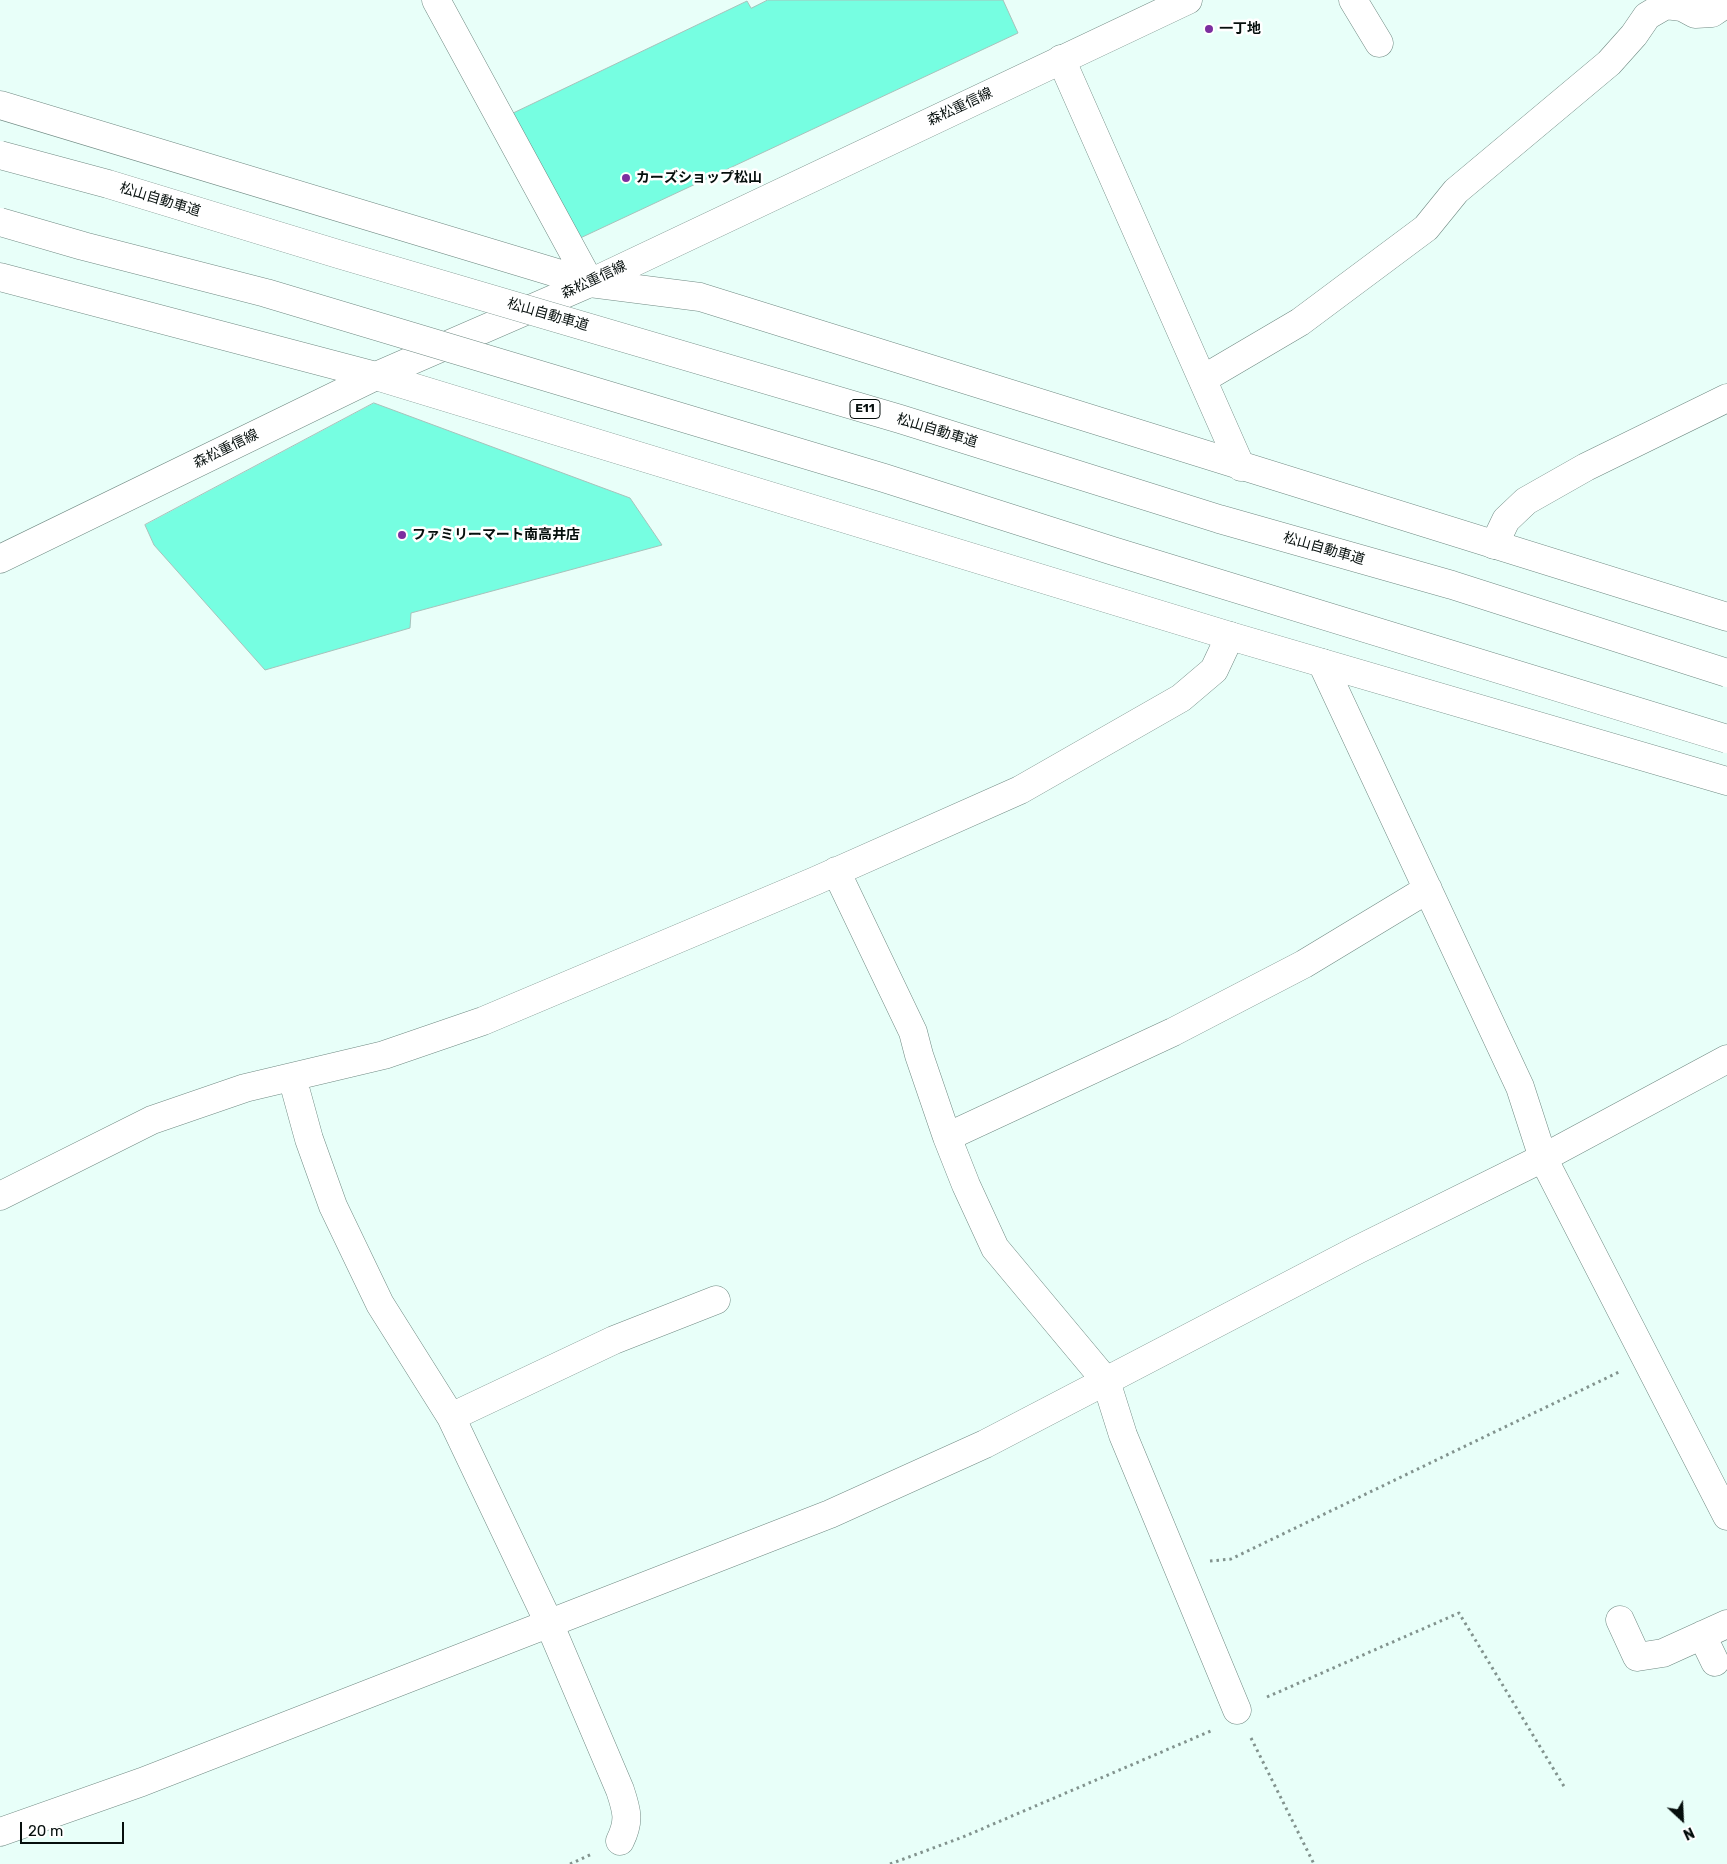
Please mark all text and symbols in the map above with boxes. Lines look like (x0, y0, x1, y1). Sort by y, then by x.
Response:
place label: 一丁地 (1219, 21, 1261, 37)
marker: 一丁地 (1203, 23, 1215, 35)
street label: 森松重信線 (925, 85, 995, 129)
place label: カーズショップ松山 (636, 170, 762, 186)
marker: カーズショップ松山 (620, 172, 632, 184)
street label: 松山自動車道 (117, 180, 203, 220)
street label: 森松重信線 (559, 258, 629, 302)
street label: 松山自動車道 (505, 295, 591, 335)
road number: E11 (850, 399, 880, 418)
street label: 松山自動車道 (894, 411, 980, 451)
street label: 森松重信線 (191, 426, 261, 472)
place label: ファミリーマート南高井店 (412, 527, 580, 543)
marker: ファミリーマート南高井店 (396, 529, 408, 541)
street label: 松山自動車道 (1281, 529, 1367, 569)
north arrow (1657, 1794, 1707, 1844)
scale bar (22, 1812, 126, 1844)
text: 20 m (28, 1822, 63, 1840)
text: N (1680, 1823, 1697, 1843)

